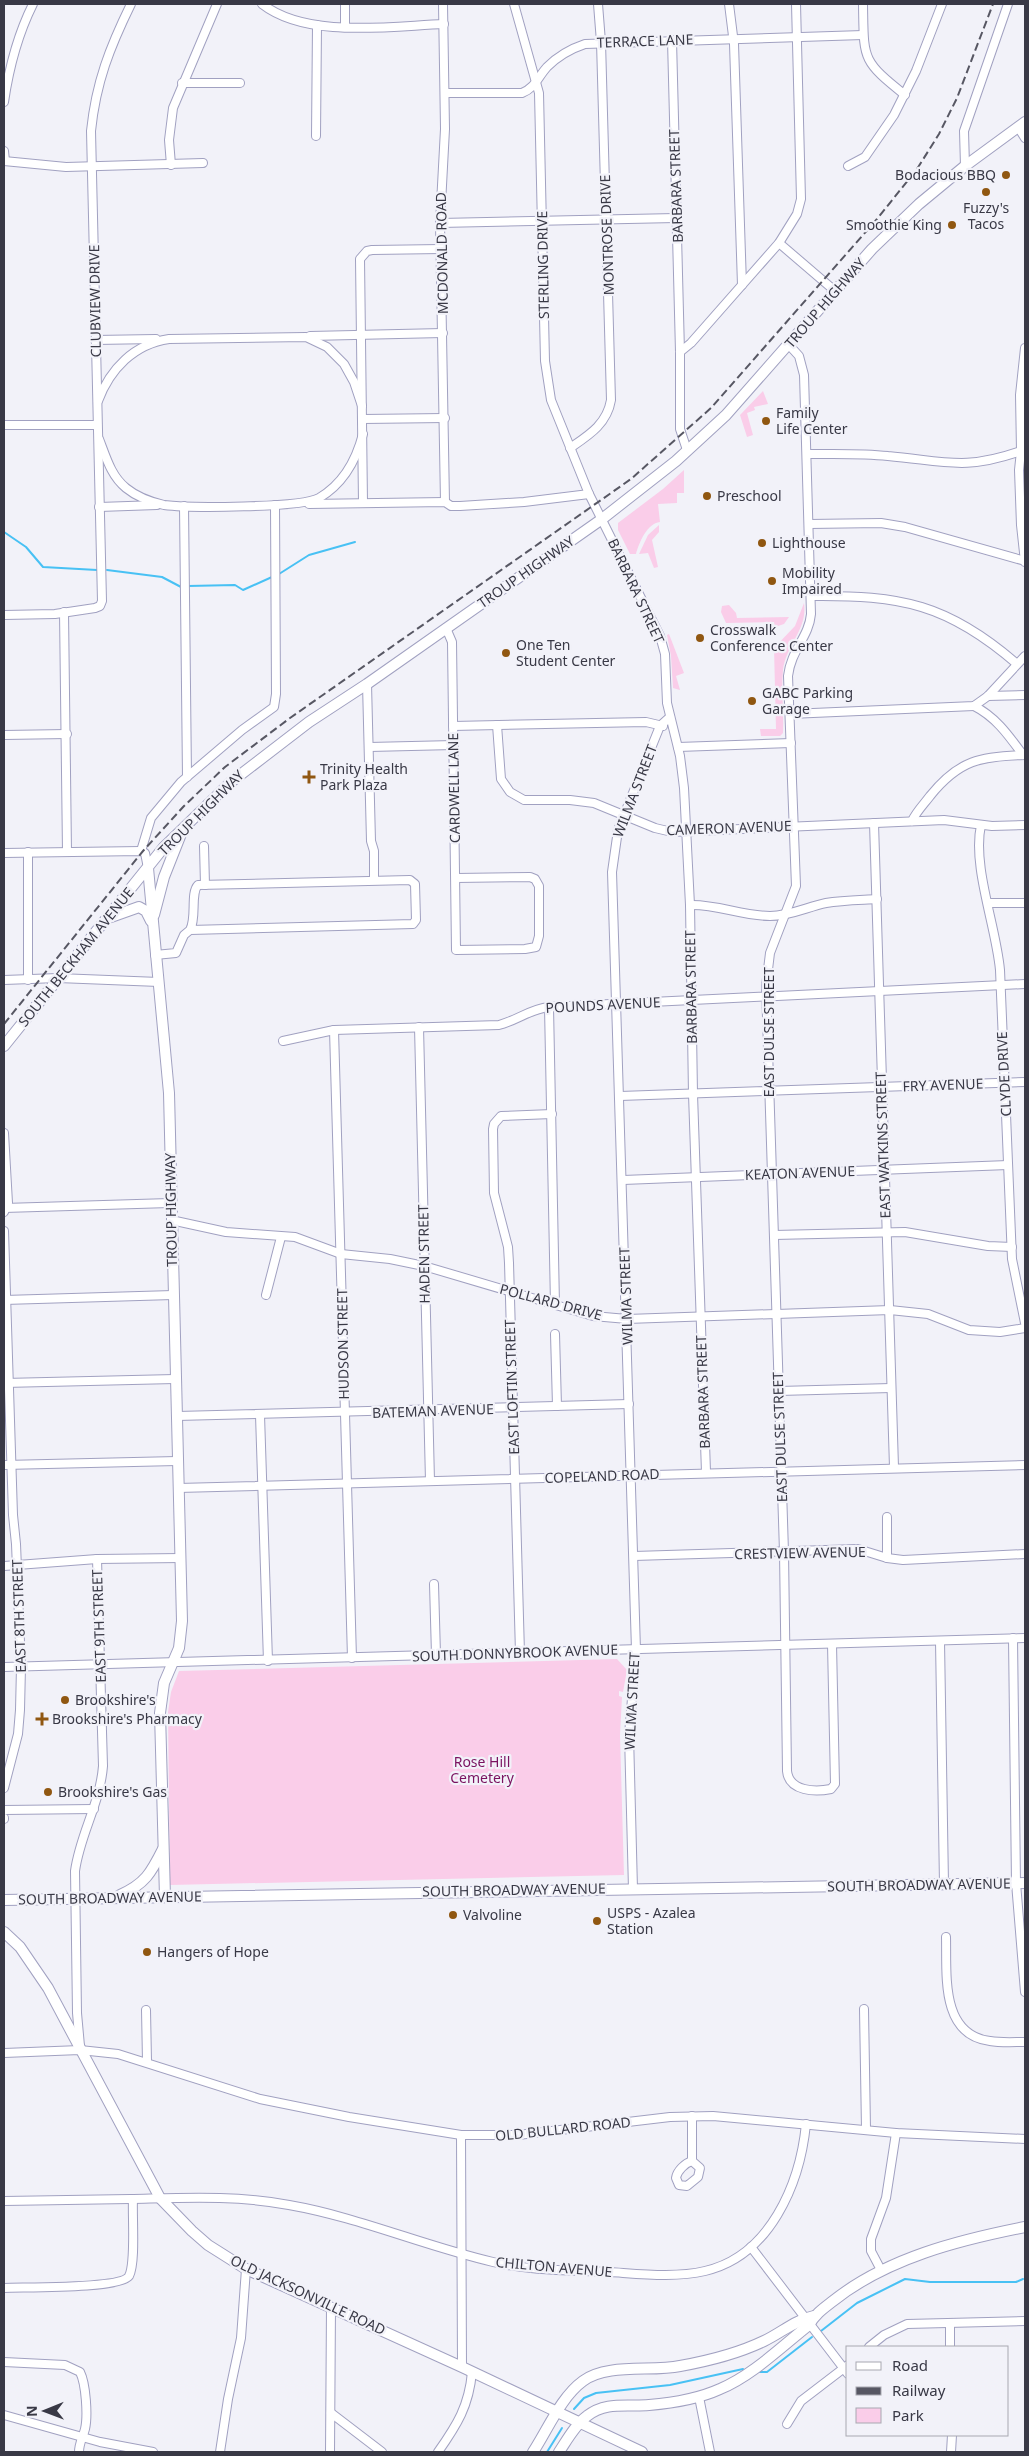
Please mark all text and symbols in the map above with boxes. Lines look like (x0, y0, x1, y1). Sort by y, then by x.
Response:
street label: TERRACE LANE (596, 29, 694, 52)
street label: BARBARA STREET (664, 129, 687, 243)
place label: Bodacious BBQ (895, 165, 996, 184)
marker: Bodacious BBQ (1000, 169, 1012, 181)
street label: MONTROSE DRIVE (595, 174, 618, 296)
marker: Fuzzy's Tacos (980, 186, 992, 198)
street label: MCDONALD ROAD (431, 192, 452, 314)
place label: Fuzzy's Tacos (963, 198, 1009, 233)
street label: STERLING DRIVE (532, 211, 553, 319)
place label: Smoothie King (846, 215, 942, 234)
marker: Smoothie King (946, 219, 958, 231)
street label: CLUBVIEW DRIVE (84, 244, 105, 358)
street label: TROUP HIGHWAY (780, 253, 869, 352)
place label: Family Life Center (776, 403, 848, 438)
marker: Family Life Center (760, 415, 772, 427)
place label: Preschool (717, 486, 782, 505)
marker: Preschool (701, 490, 713, 502)
street label: TROUP HIGHWAY (474, 531, 578, 612)
place label: Lighthouse (772, 533, 846, 552)
street label: BARBARA STREET (604, 535, 669, 646)
marker: Lighthouse (756, 537, 768, 549)
place label: Mobility Impaired (782, 563, 842, 598)
marker: Mobility Impaired (766, 575, 778, 587)
place label: Crosswalk Conference Center (710, 620, 833, 655)
marker: Crosswalk Conference Center (694, 632, 706, 644)
place label: One Ten Student Center (516, 635, 616, 670)
marker: One Ten Student Center (500, 647, 512, 659)
place label: GABC Parking Garage (762, 683, 853, 718)
marker: GABC Parking Garage (746, 695, 758, 707)
street label: CARDWELL LANE (443, 733, 464, 843)
street label: WILMA STREET (608, 742, 661, 840)
place label: Trinity Health Park Plaza (320, 759, 408, 794)
street label: TROUP HIGHWAY (154, 766, 248, 860)
marker: Trinity Health Park Plaza (302, 770, 316, 784)
street label: CAMERON AVENUE (666, 816, 792, 839)
street label: SOUTH BECKHAM AVENUE (13, 883, 138, 1030)
street label: BARBARA STREET (680, 930, 701, 1044)
street label: EAST DULSE STREET (759, 967, 778, 1097)
street label: POUNDS AVENUE (545, 992, 661, 1017)
street label: CLYDE DRIVE (992, 1031, 1015, 1117)
street label: EAST WATKINS STREET (870, 1071, 895, 1219)
street label: FRY AVENUE (902, 1074, 984, 1095)
street label: TROUP HIGHWAY (160, 1153, 181, 1267)
street label: KEATON AVENUE (744, 1161, 855, 1184)
street label: HADEN STREET (413, 1204, 434, 1304)
street label: WILMA STREET (614, 1247, 637, 1345)
street label: POLLARD DRIVE (498, 1279, 605, 1324)
street label: HUDSON STREET (332, 1288, 353, 1400)
street label: EAST LOFTIN STREET (500, 1319, 523, 1455)
street label: BARBARA STREET (691, 1335, 714, 1449)
street label: EAST DULSE STREET (768, 1371, 791, 1502)
street label: BATEMAN AVENUE (372, 1399, 494, 1422)
street label: COPELAND ROAD (544, 1464, 660, 1487)
street label: CRESTVIEW AVENUE (734, 1542, 866, 1563)
street label: EAST 8TH STREET (7, 1559, 30, 1673)
street label: EAST 9TH STREET (87, 1569, 110, 1683)
street label: SOUTH DONNYBROOK AVENUE (412, 1639, 618, 1666)
street label: WILMA STREET (619, 1651, 644, 1750)
place label: Brookshire's (75, 1690, 156, 1709)
marker: Brookshire's (59, 1694, 71, 1706)
place label: Brookshire's Pharmacy (52, 1709, 203, 1728)
marker: Brookshire's Pharmacy (36, 1713, 48, 1725)
park label: Rose Hill Cemetery (450, 1752, 515, 1787)
place label: Brookshire's Gas (58, 1782, 167, 1801)
marker: Brookshire's Gas (42, 1786, 54, 1798)
street label: SOUTH BROADWAY AVENUE (827, 1873, 1011, 1896)
street label: SOUTH BROADWAY AVENUE (422, 1878, 606, 1901)
street label: SOUTH BROADWAY AVENUE (18, 1886, 202, 1909)
place label: USPS - Azalea Station (607, 1903, 696, 1938)
place label: Valvoline (463, 1905, 522, 1924)
marker: Valvoline (447, 1909, 459, 1921)
marker: USPS - Azalea Station (591, 1915, 603, 1927)
place label: Hangers of Hope (157, 1942, 269, 1961)
marker: Hangers of Hope (141, 1946, 153, 1958)
street label: OLD BULLARD ROAD (494, 2112, 632, 2145)
street label: OLD JACKSONVILLE ROAD (228, 2250, 389, 2339)
street label: CHILTON AVENUE (495, 2252, 613, 2281)
legend (846, 2346, 1009, 2436)
text: Road (892, 2355, 928, 2375)
text: Railway (892, 2380, 946, 2400)
north arrow (20, 2386, 70, 2436)
text: N (22, 2405, 41, 2417)
text: Park (892, 2405, 924, 2425)

